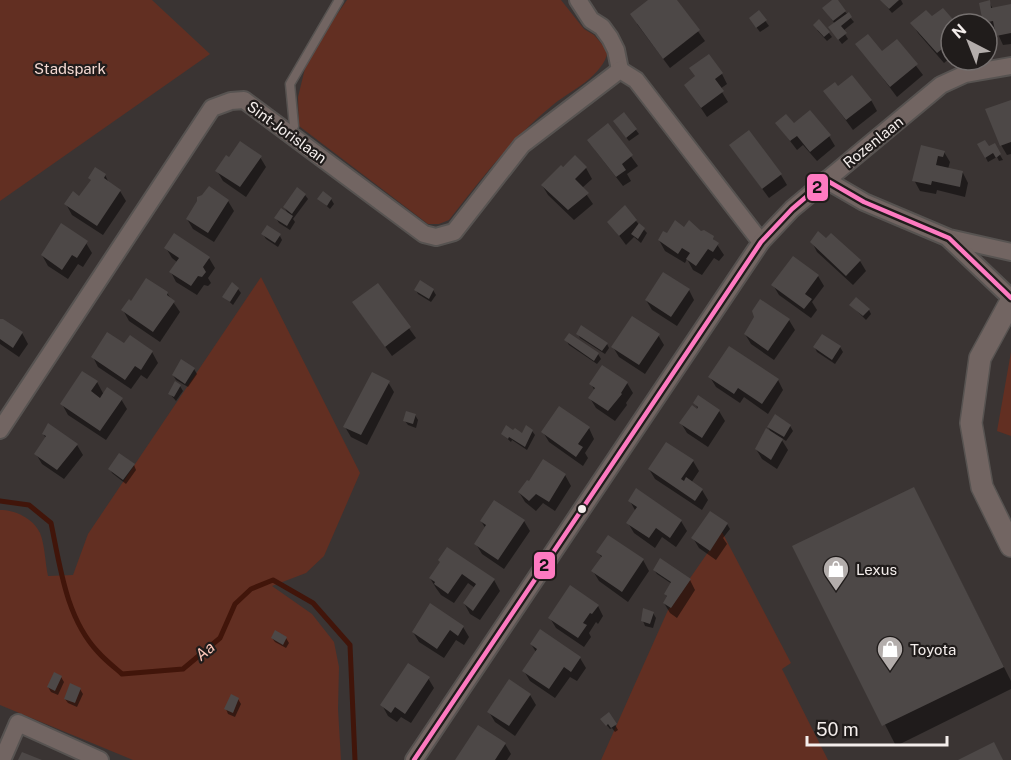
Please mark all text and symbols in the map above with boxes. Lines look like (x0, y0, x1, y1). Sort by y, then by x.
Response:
north arrow (939, 12, 999, 72)
text: N (948, 20, 970, 42)
park label: Stadspark (34, 60, 106, 77)
street label: Sint-Jorislaan (244, 97, 330, 167)
street label: Rozenlaan (840, 113, 906, 171)
line badge: 2 (806, 173, 829, 202)
text: 2 (812, 178, 822, 197)
unlabelled marker (576, 503, 588, 515)
line badge: 2 (533, 551, 556, 580)
shop icon: Lexus (821, 554, 851, 592)
text: 2 (539, 556, 549, 575)
place label: Lexus (856, 561, 897, 578)
shop icon: Toyota (875, 634, 905, 672)
water label: Aa (191, 637, 219, 665)
place label: Toyota (910, 641, 956, 658)
scale bar (807, 709, 946, 747)
text: 50 m (816, 719, 859, 740)

